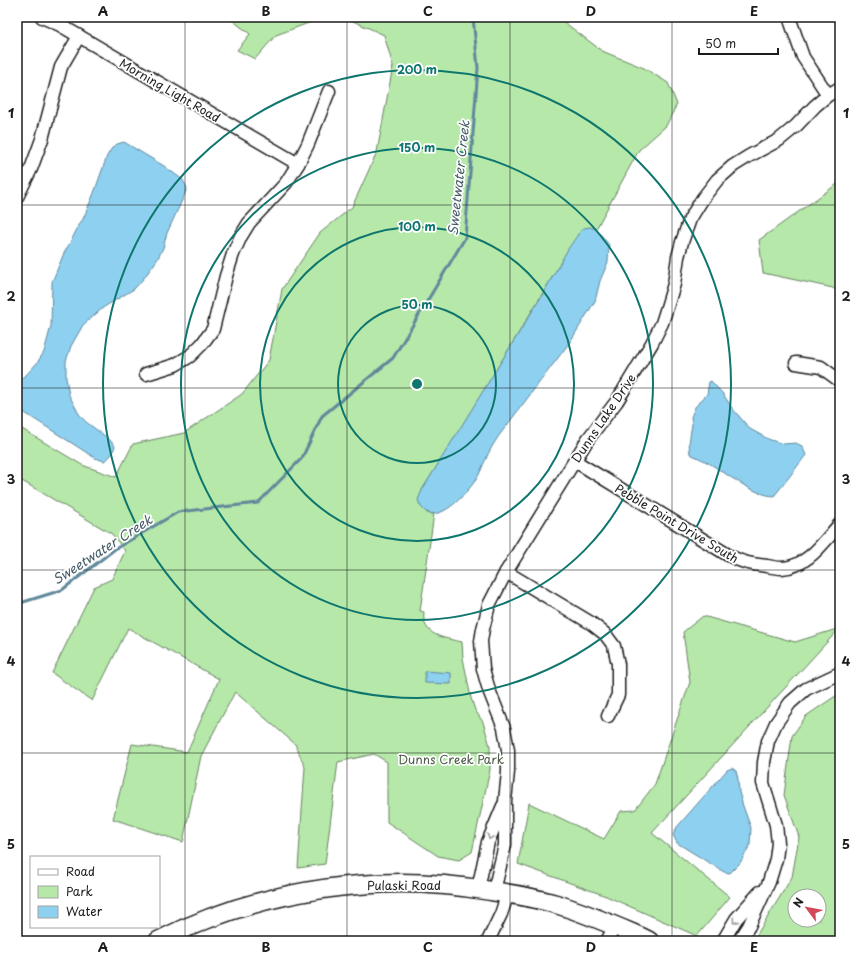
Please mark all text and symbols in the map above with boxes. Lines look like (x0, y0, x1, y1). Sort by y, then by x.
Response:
text: A (98, 1, 108, 20)
text: B (262, 1, 271, 20)
text: C (423, 1, 433, 20)
text: D (586, 1, 596, 20)
text: E (750, 1, 758, 20)
scale bar (699, 30, 778, 56)
text: 50 m (705, 34, 736, 52)
street label: Morning Light Road (116, 54, 224, 126)
text: 200 m (397, 60, 437, 78)
text: 1 (8, 103, 14, 122)
text: 1 (843, 103, 849, 122)
water label: Sweetwater Creek (443, 118, 474, 237)
text: 150 m (399, 138, 435, 156)
text: 100 m (398, 217, 436, 235)
text: 2 (6, 286, 16, 305)
text: 2 (841, 286, 851, 305)
text: 50 m (401, 295, 433, 313)
street label: Dunns Lake Drive (566, 370, 640, 466)
centre of rings (410, 377, 424, 391)
text: 3 (7, 469, 16, 488)
text: 3 (842, 469, 851, 488)
street label: Pebble Point Drive South (612, 479, 742, 567)
water label: Sweetwater Creek (48, 509, 157, 588)
text: 4 (7, 651, 16, 670)
text: 4 (842, 651, 851, 670)
park label: Dunns Creek Park (398, 750, 504, 768)
text: 5 (7, 834, 15, 853)
one-way arrow (487, 834, 495, 841)
text: 5 (842, 834, 850, 853)
legend (30, 856, 160, 928)
text: Road (66, 862, 95, 880)
street label: Pulaski Road (367, 876, 441, 894)
text: Park (66, 882, 93, 900)
north arrow (787, 888, 827, 928)
text: N (789, 894, 808, 911)
text: Water (66, 902, 103, 920)
one-way arrow (732, 917, 740, 924)
text: A (98, 937, 108, 956)
text: B (262, 937, 271, 956)
text: C (423, 937, 433, 956)
text: D (586, 937, 596, 956)
text: E (750, 937, 758, 956)

